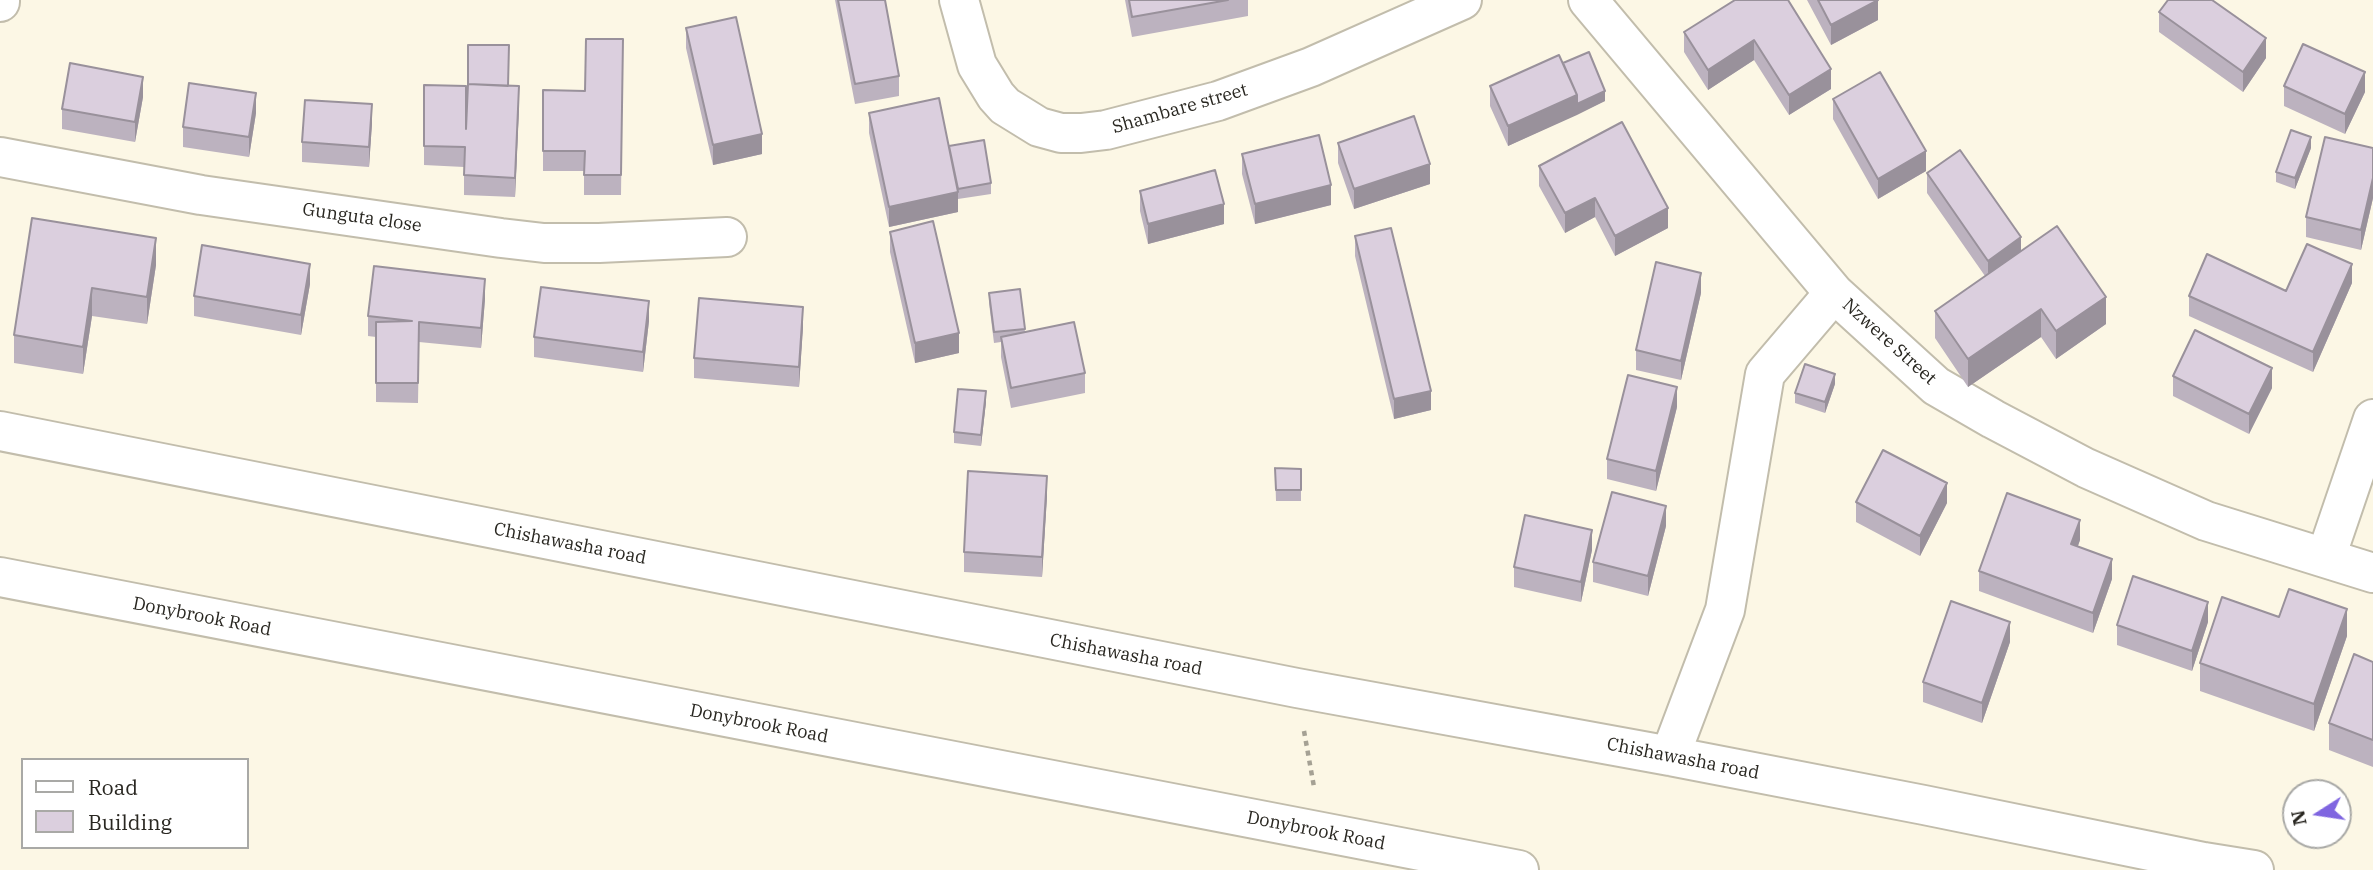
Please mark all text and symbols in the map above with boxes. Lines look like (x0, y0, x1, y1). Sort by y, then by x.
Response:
street label: Shambare street (1110, 79, 1250, 139)
street label: Gunguta close (301, 199, 423, 237)
street label: Nzwere Street (1838, 294, 1940, 390)
street label: Chishawasha road (492, 519, 648, 569)
street label: Donybrook Road (131, 593, 273, 641)
street label: Chishawasha road (1048, 630, 1204, 680)
street label: Donybrook Road (688, 700, 830, 748)
street label: Chishawasha road (1605, 734, 1761, 784)
legend (21, 758, 248, 849)
text: Road (88, 773, 138, 801)
north arrow (2282, 779, 2352, 849)
street label: Donybrook Road (1245, 807, 1387, 855)
text: Building (88, 808, 172, 836)
text: N (2285, 808, 2312, 828)

